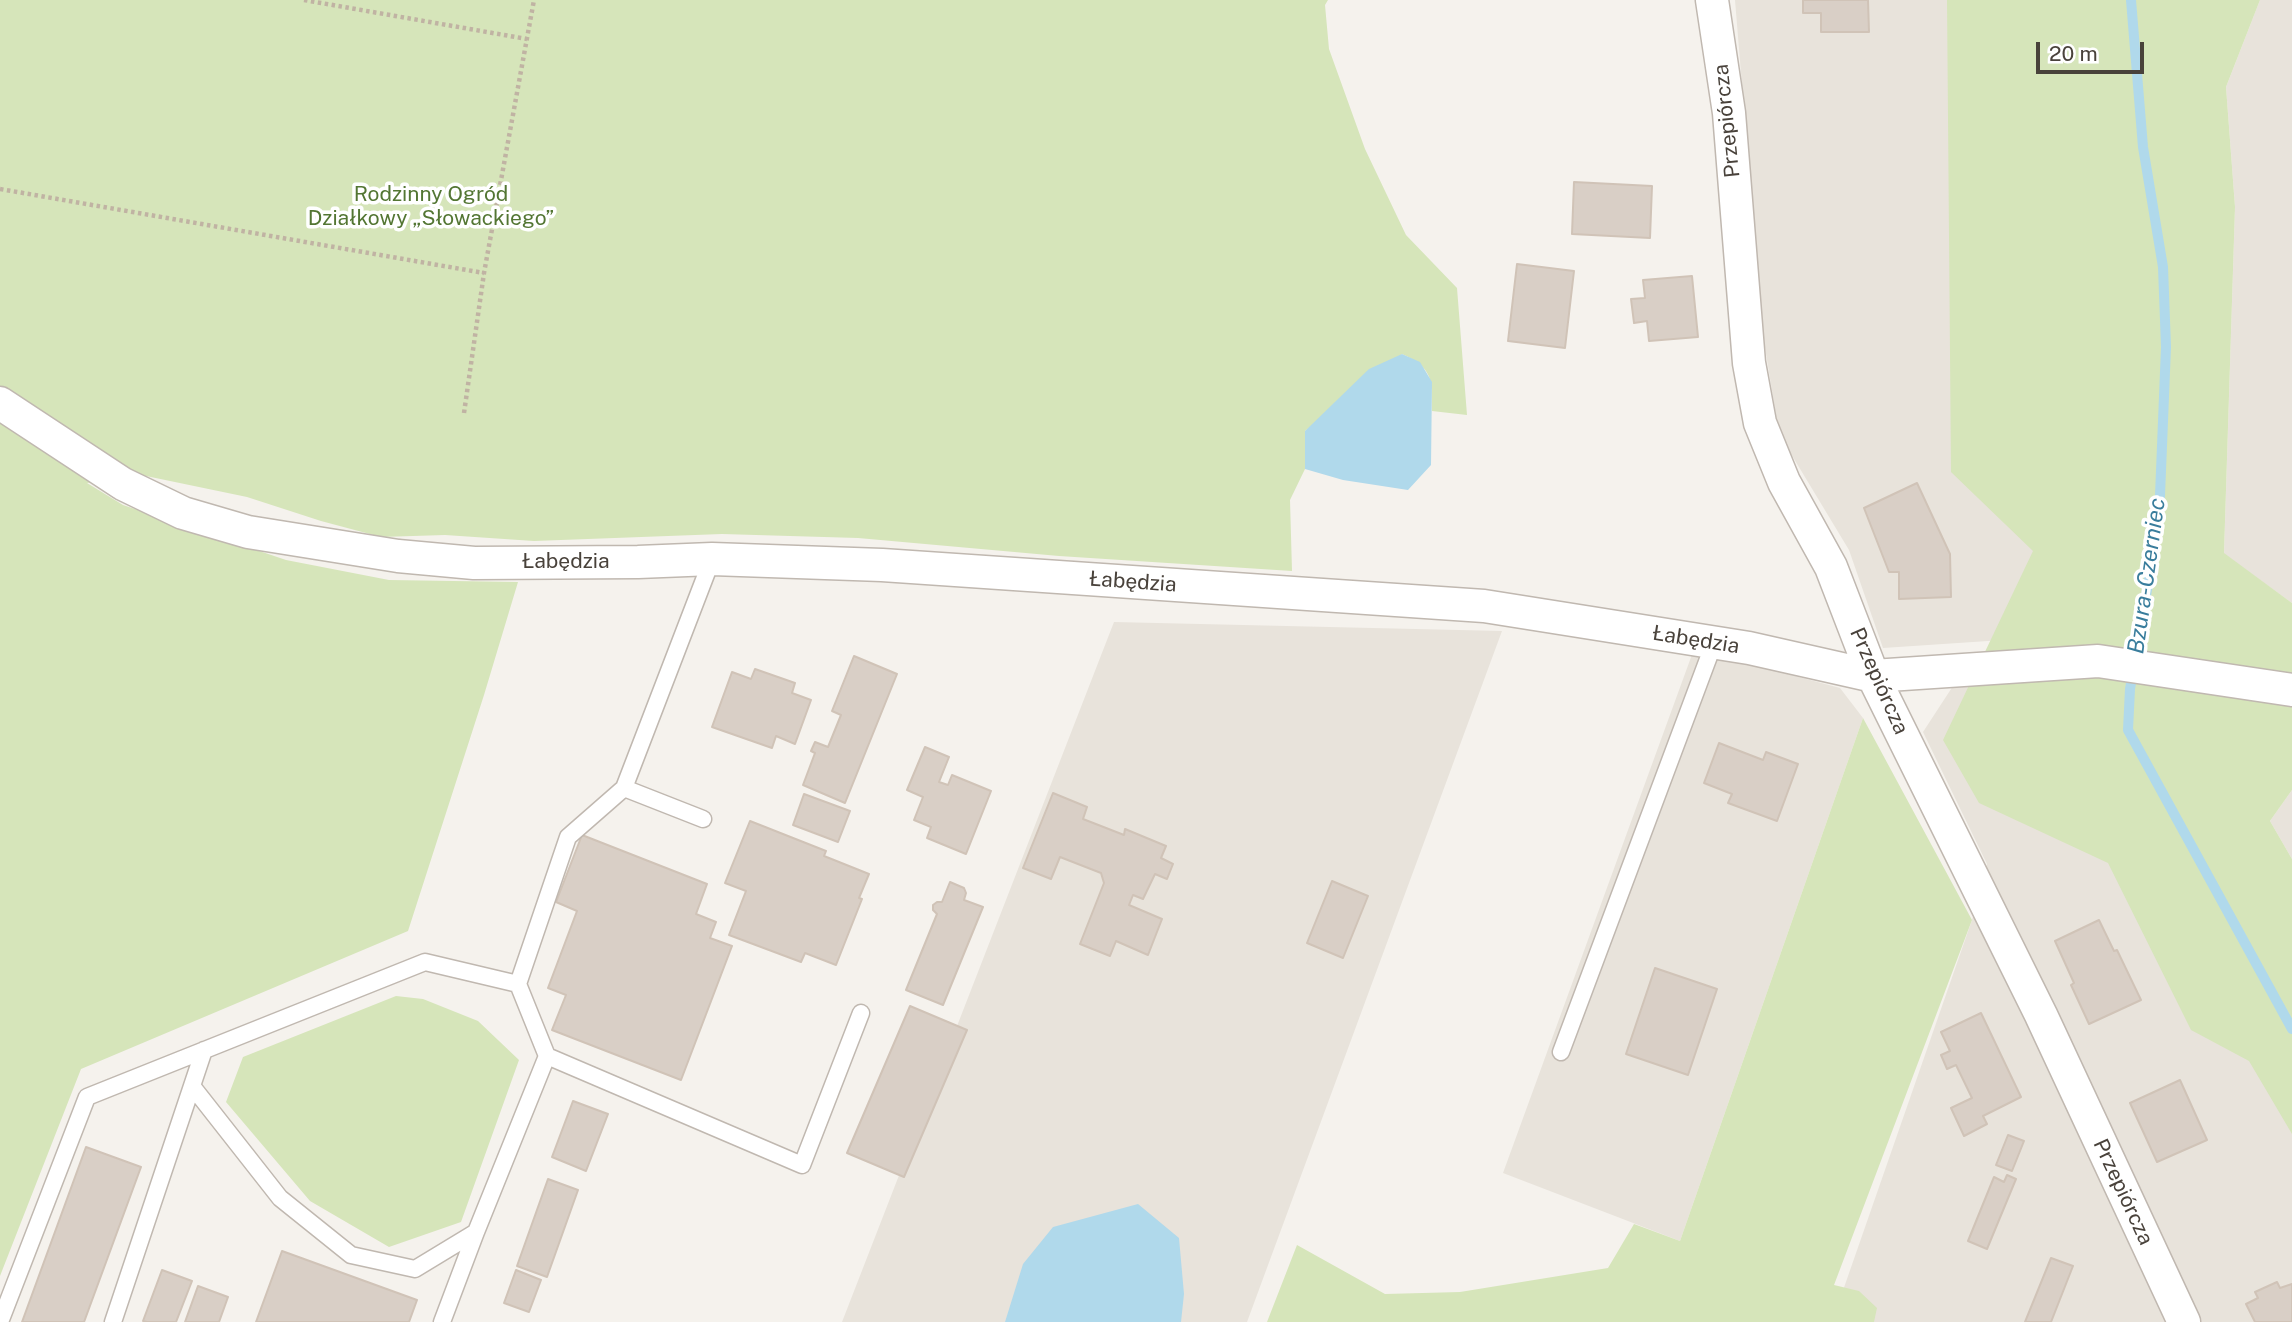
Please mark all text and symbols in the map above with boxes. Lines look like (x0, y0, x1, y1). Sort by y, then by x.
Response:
scale bar (2040, 28, 2148, 72)
text: 20 m (2049, 41, 2098, 66)
street label: Przepiórcza (1708, 63, 1746, 179)
park label: Rodzinny Ogród Działkowy „Słowackiego” (308, 182, 554, 232)
water label: Bzura-Czerniec (2122, 496, 2172, 656)
street label: Łabędzia (522, 549, 610, 575)
street label: Łabędzia (1089, 566, 1177, 598)
street label: Łabędzia (1651, 621, 1741, 659)
street label: Przepiórcza (1844, 624, 1914, 738)
street label: Przepiórcza (2087, 1135, 2159, 1249)

